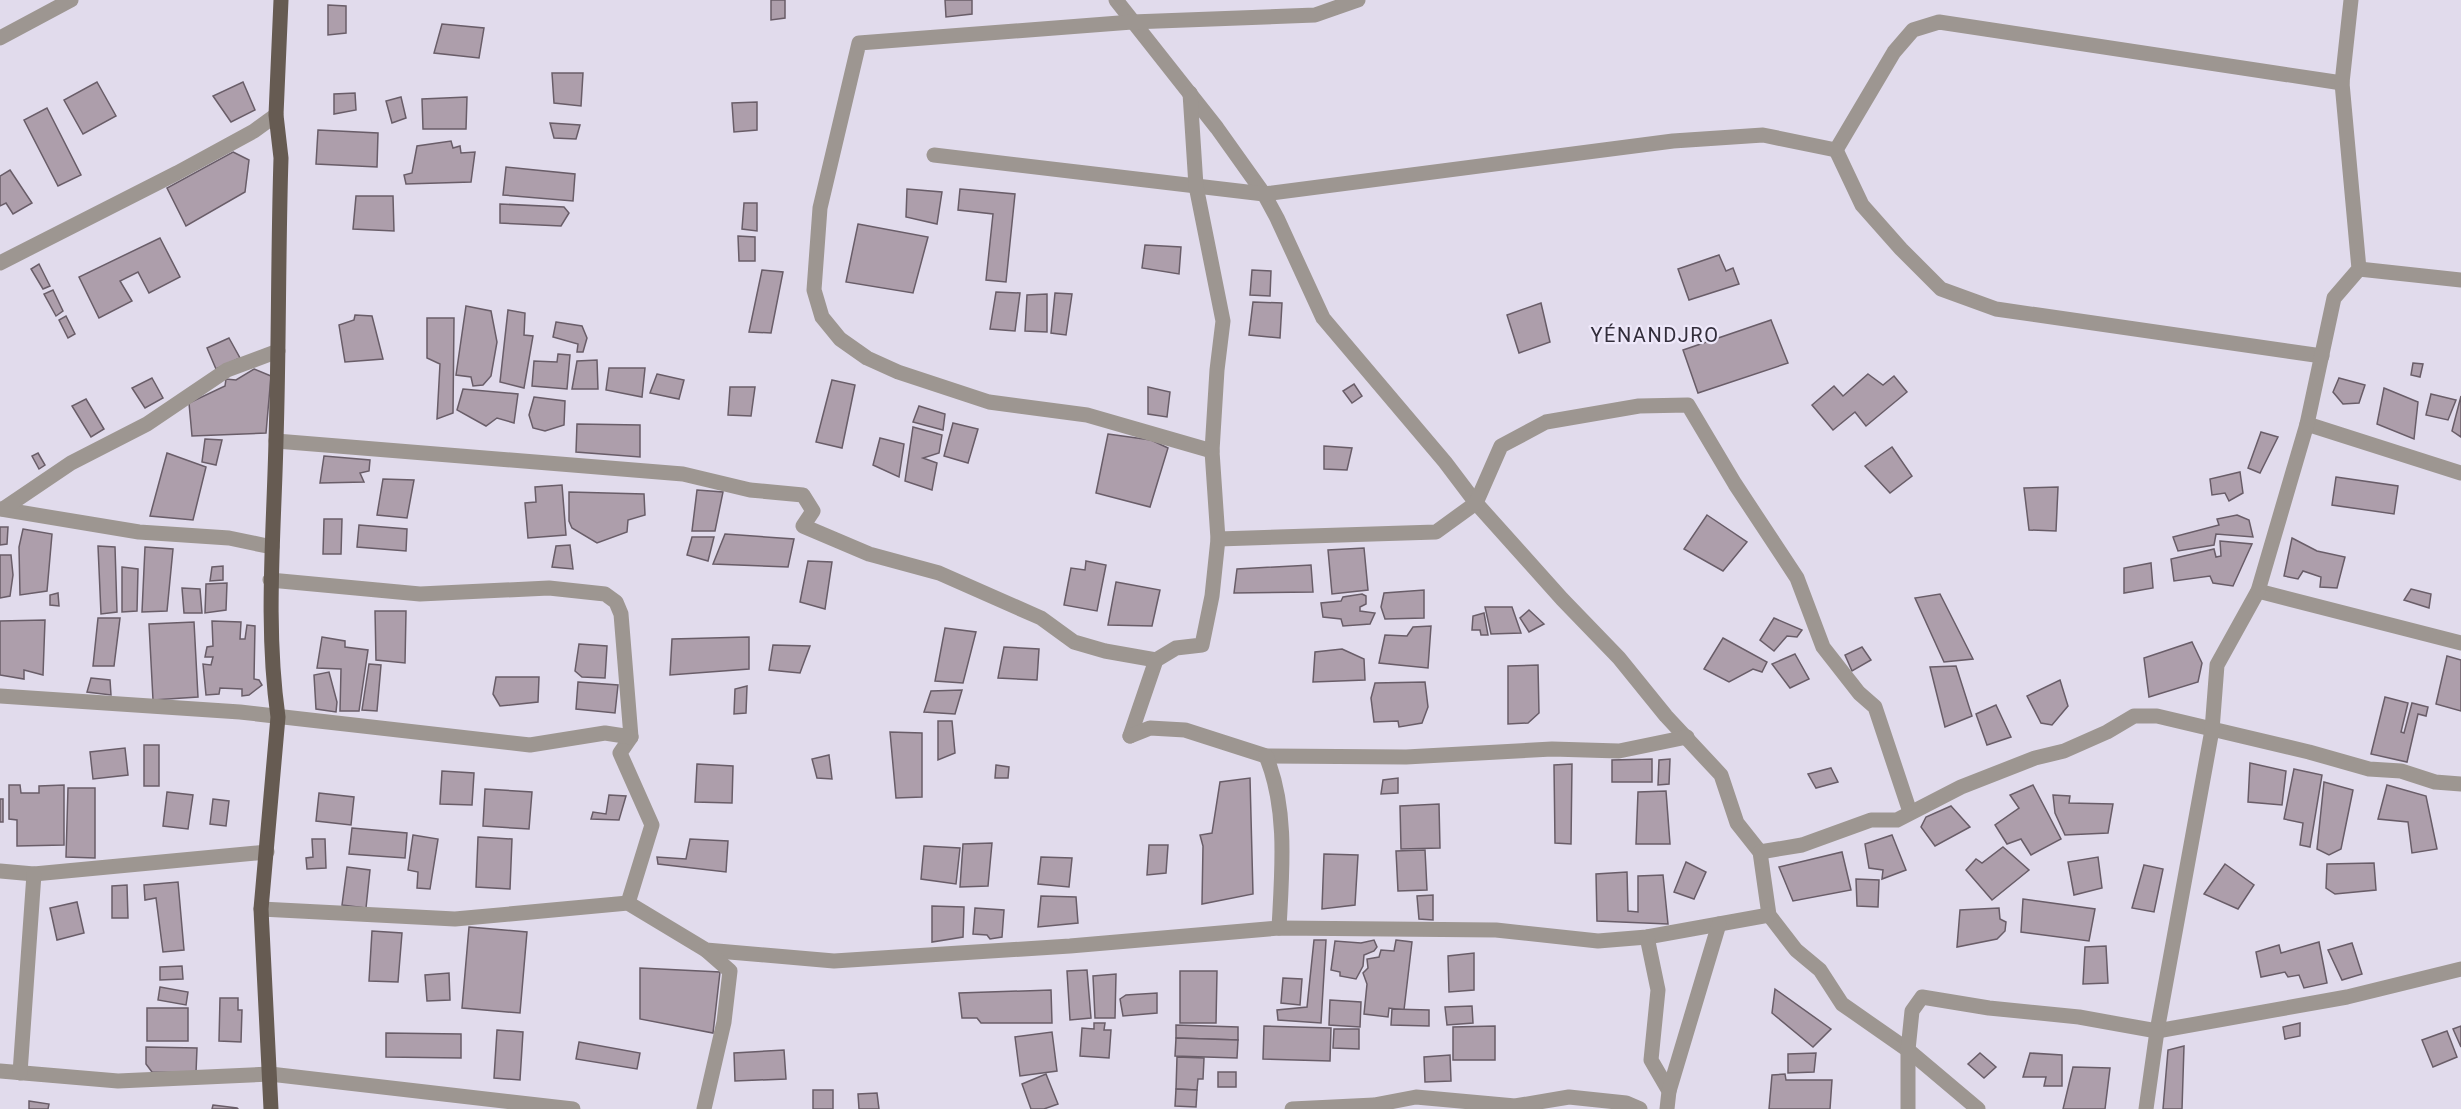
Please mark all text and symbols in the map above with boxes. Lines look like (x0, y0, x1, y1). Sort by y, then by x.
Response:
district label: YÉNANDJRO (1591, 323, 1719, 347)

